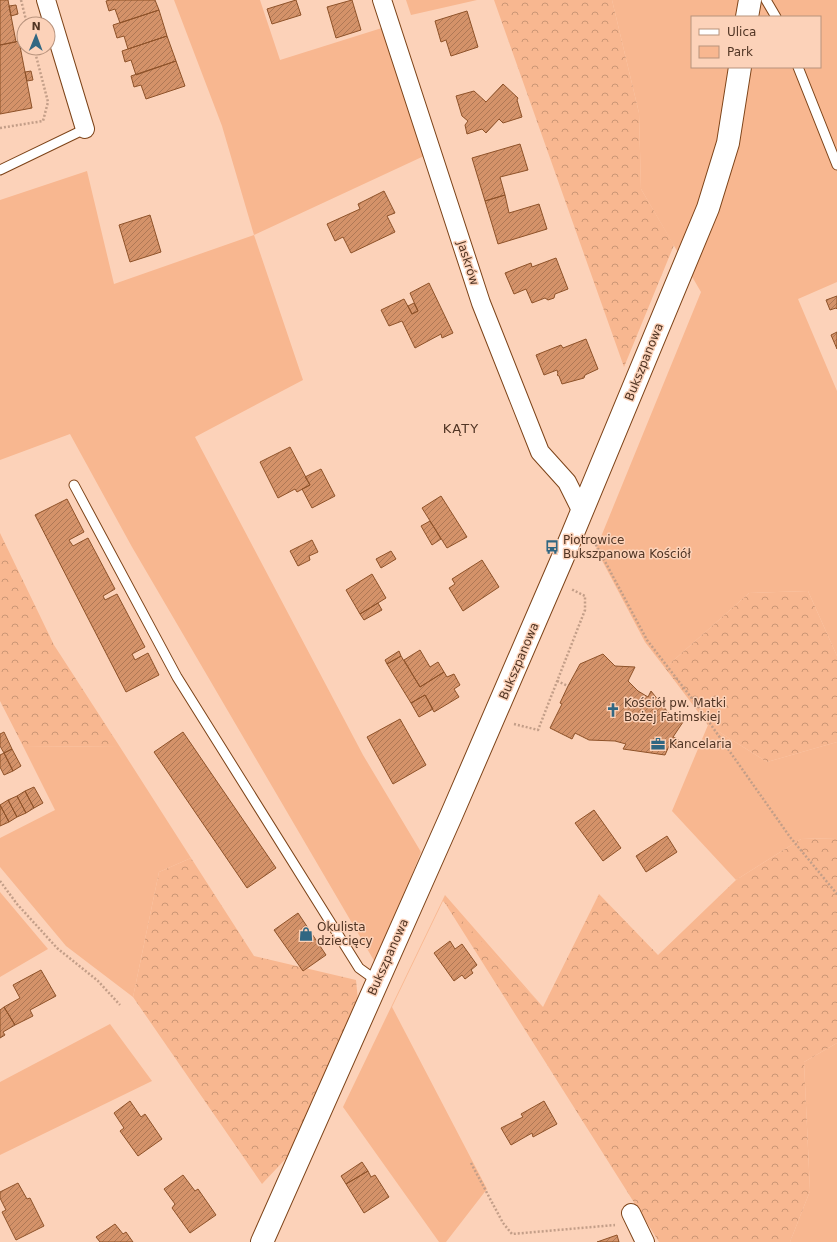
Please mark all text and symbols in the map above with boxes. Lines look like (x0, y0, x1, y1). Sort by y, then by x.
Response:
north arrow (16, 16, 56, 56)
legend (691, 16, 821, 68)
text: N (31, 20, 41, 33)
text: Ulica (727, 25, 756, 39)
text: Park (727, 45, 753, 59)
street label: Jaskrów (454, 238, 482, 287)
street label: Bukszpanowa (622, 321, 666, 403)
district label: KĄTY (443, 421, 479, 436)
place label: Piotrowice Bukszpanowa Kościół (563, 533, 691, 561)
bus stop icon: Piotrowice Bukszpanowa Kościół (544, 539, 560, 555)
street label: Bukszpanowa (496, 620, 542, 702)
place label: Kościół pw. Matki Bożej Fatimskiej (624, 696, 726, 724)
church icon: Kościół pw. Matki Bożej Fatimskiej (605, 702, 621, 718)
office icon: Kancelaria (650, 736, 666, 752)
place label: Kancelaria (669, 737, 732, 751)
street label: Bukszpanowa (365, 916, 411, 998)
place label: Okulista dziecięcy (317, 920, 373, 948)
shop icon: Okulista dziecięcy (298, 926, 314, 942)

